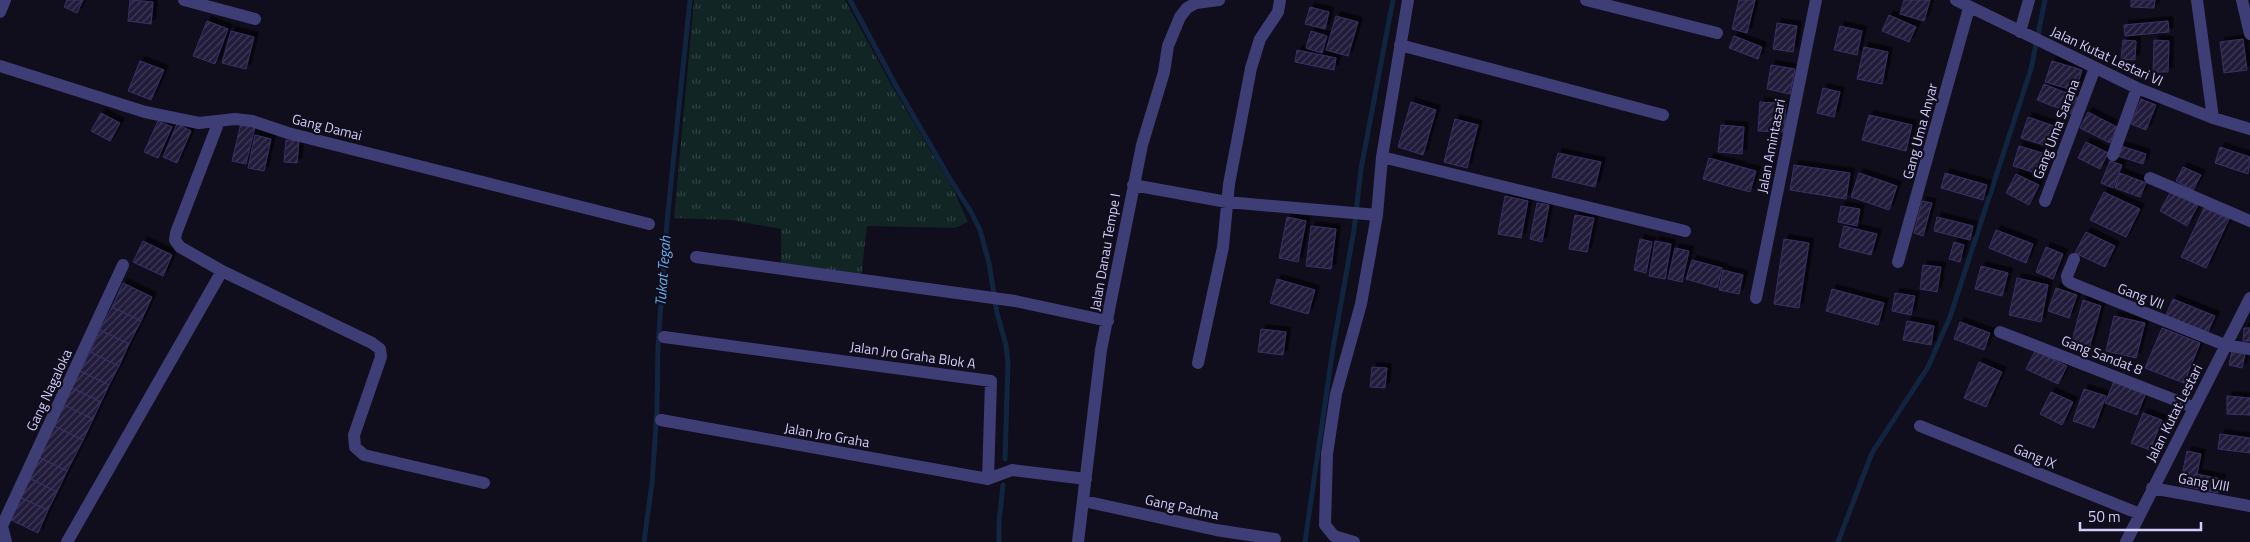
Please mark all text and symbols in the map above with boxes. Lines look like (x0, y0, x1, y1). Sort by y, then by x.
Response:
street label: Jalan Kutat Lestari VI (2048, 20, 2167, 91)
street label: Gang Uma Sarana (2027, 76, 2084, 182)
street label: Gang Uma Anyar (1897, 80, 1942, 181)
street label: Jalan Amintasari (1751, 97, 1790, 195)
street label: Gang Damai (290, 108, 364, 145)
street label: Jalan Danau Tempe I (1084, 192, 1125, 312)
water label: Tukat Tegah (649, 235, 676, 307)
street label: Gang VII (2115, 277, 2168, 314)
street label: Gang Sandat 8 (2058, 329, 2146, 380)
street label: Jalan Jro Graha Blok A (849, 335, 978, 374)
street label: Gang Nagaloka (20, 345, 77, 434)
street label: Jalan Kutat Lestari (2140, 360, 2207, 465)
street label: Jalan Jro Graha (783, 417, 871, 452)
street label: Gang IX (2011, 437, 2060, 474)
street label: Gang VIII (2177, 467, 2231, 496)
street label: Gang Padma (1143, 488, 1221, 525)
scale bar (2080, 500, 2201, 532)
text: 50 m (2088, 505, 2121, 528)

